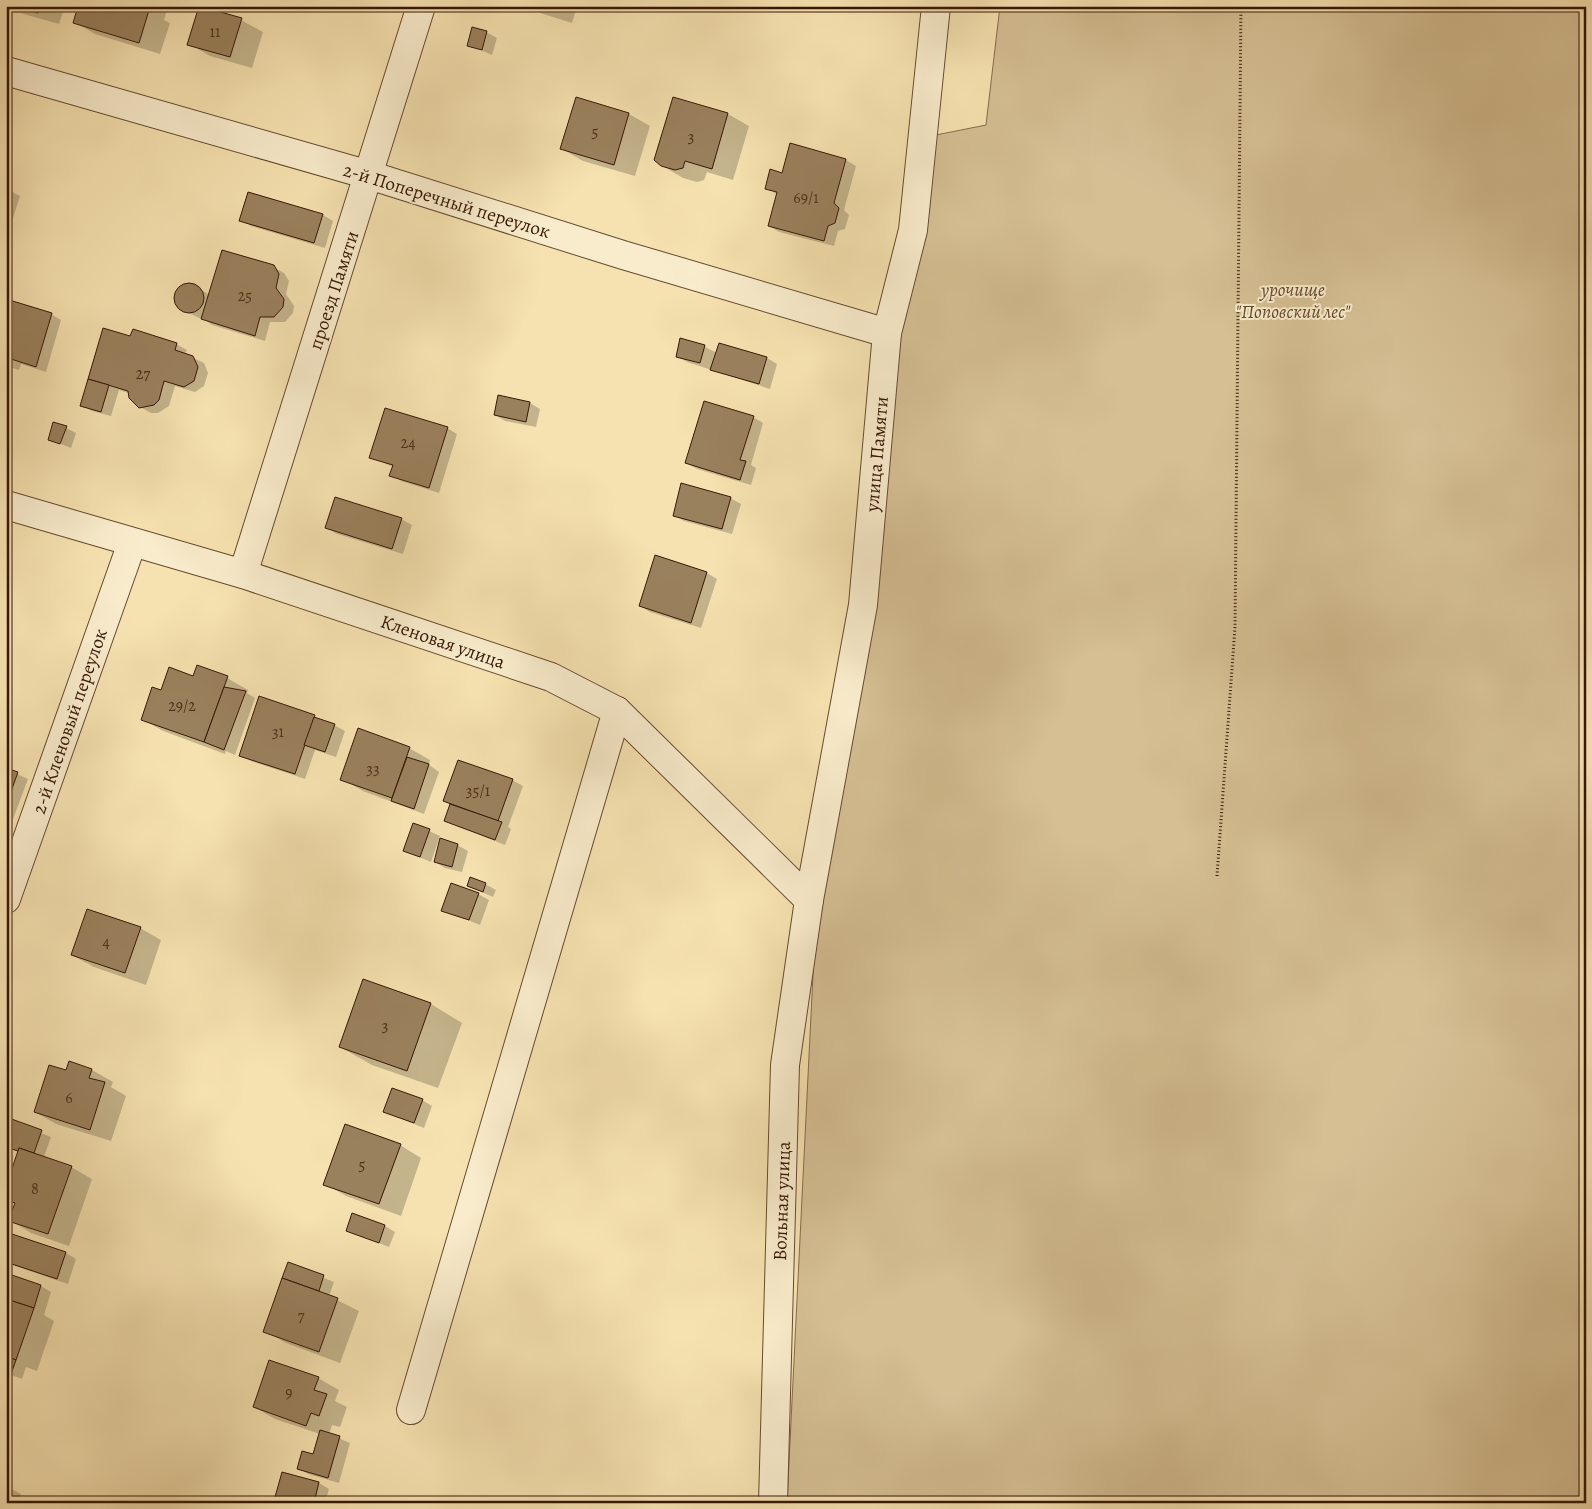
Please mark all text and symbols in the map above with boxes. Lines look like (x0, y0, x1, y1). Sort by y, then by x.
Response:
house number: 11 (210, 21, 221, 43)
house number: 5 (592, 121, 599, 143)
house number: 3 (688, 126, 694, 148)
street label: 2-й Поперечный переулок (340, 157, 554, 245)
house number: 69/1 (793, 187, 819, 209)
street label: проезд Памяти (302, 227, 365, 353)
park label: урочище "Поповский лес" (1236, 277, 1351, 325)
house number: 25 (238, 285, 252, 307)
house number: 27 (136, 363, 150, 385)
street label: улица Памяти (859, 395, 895, 514)
house number: 24 (401, 432, 415, 454)
street label: Кленовая улица (377, 608, 509, 675)
street label: 2-й Кленовый переулок (26, 625, 114, 817)
house number: 29/2 (168, 695, 196, 717)
house number: 31 (272, 721, 285, 743)
house number: 33 (366, 758, 380, 780)
house number: 35/1 (466, 780, 491, 802)
house number: 4 (102, 931, 110, 953)
house number: 3 (382, 1015, 388, 1037)
house number: 6 (65, 1087, 73, 1109)
street label: Вольная улица (767, 1140, 797, 1261)
house number: 5 (359, 1154, 366, 1176)
house number: 8 (31, 1178, 39, 1200)
house number: 7 (298, 1305, 305, 1327)
house number: 9 (285, 1382, 293, 1404)

